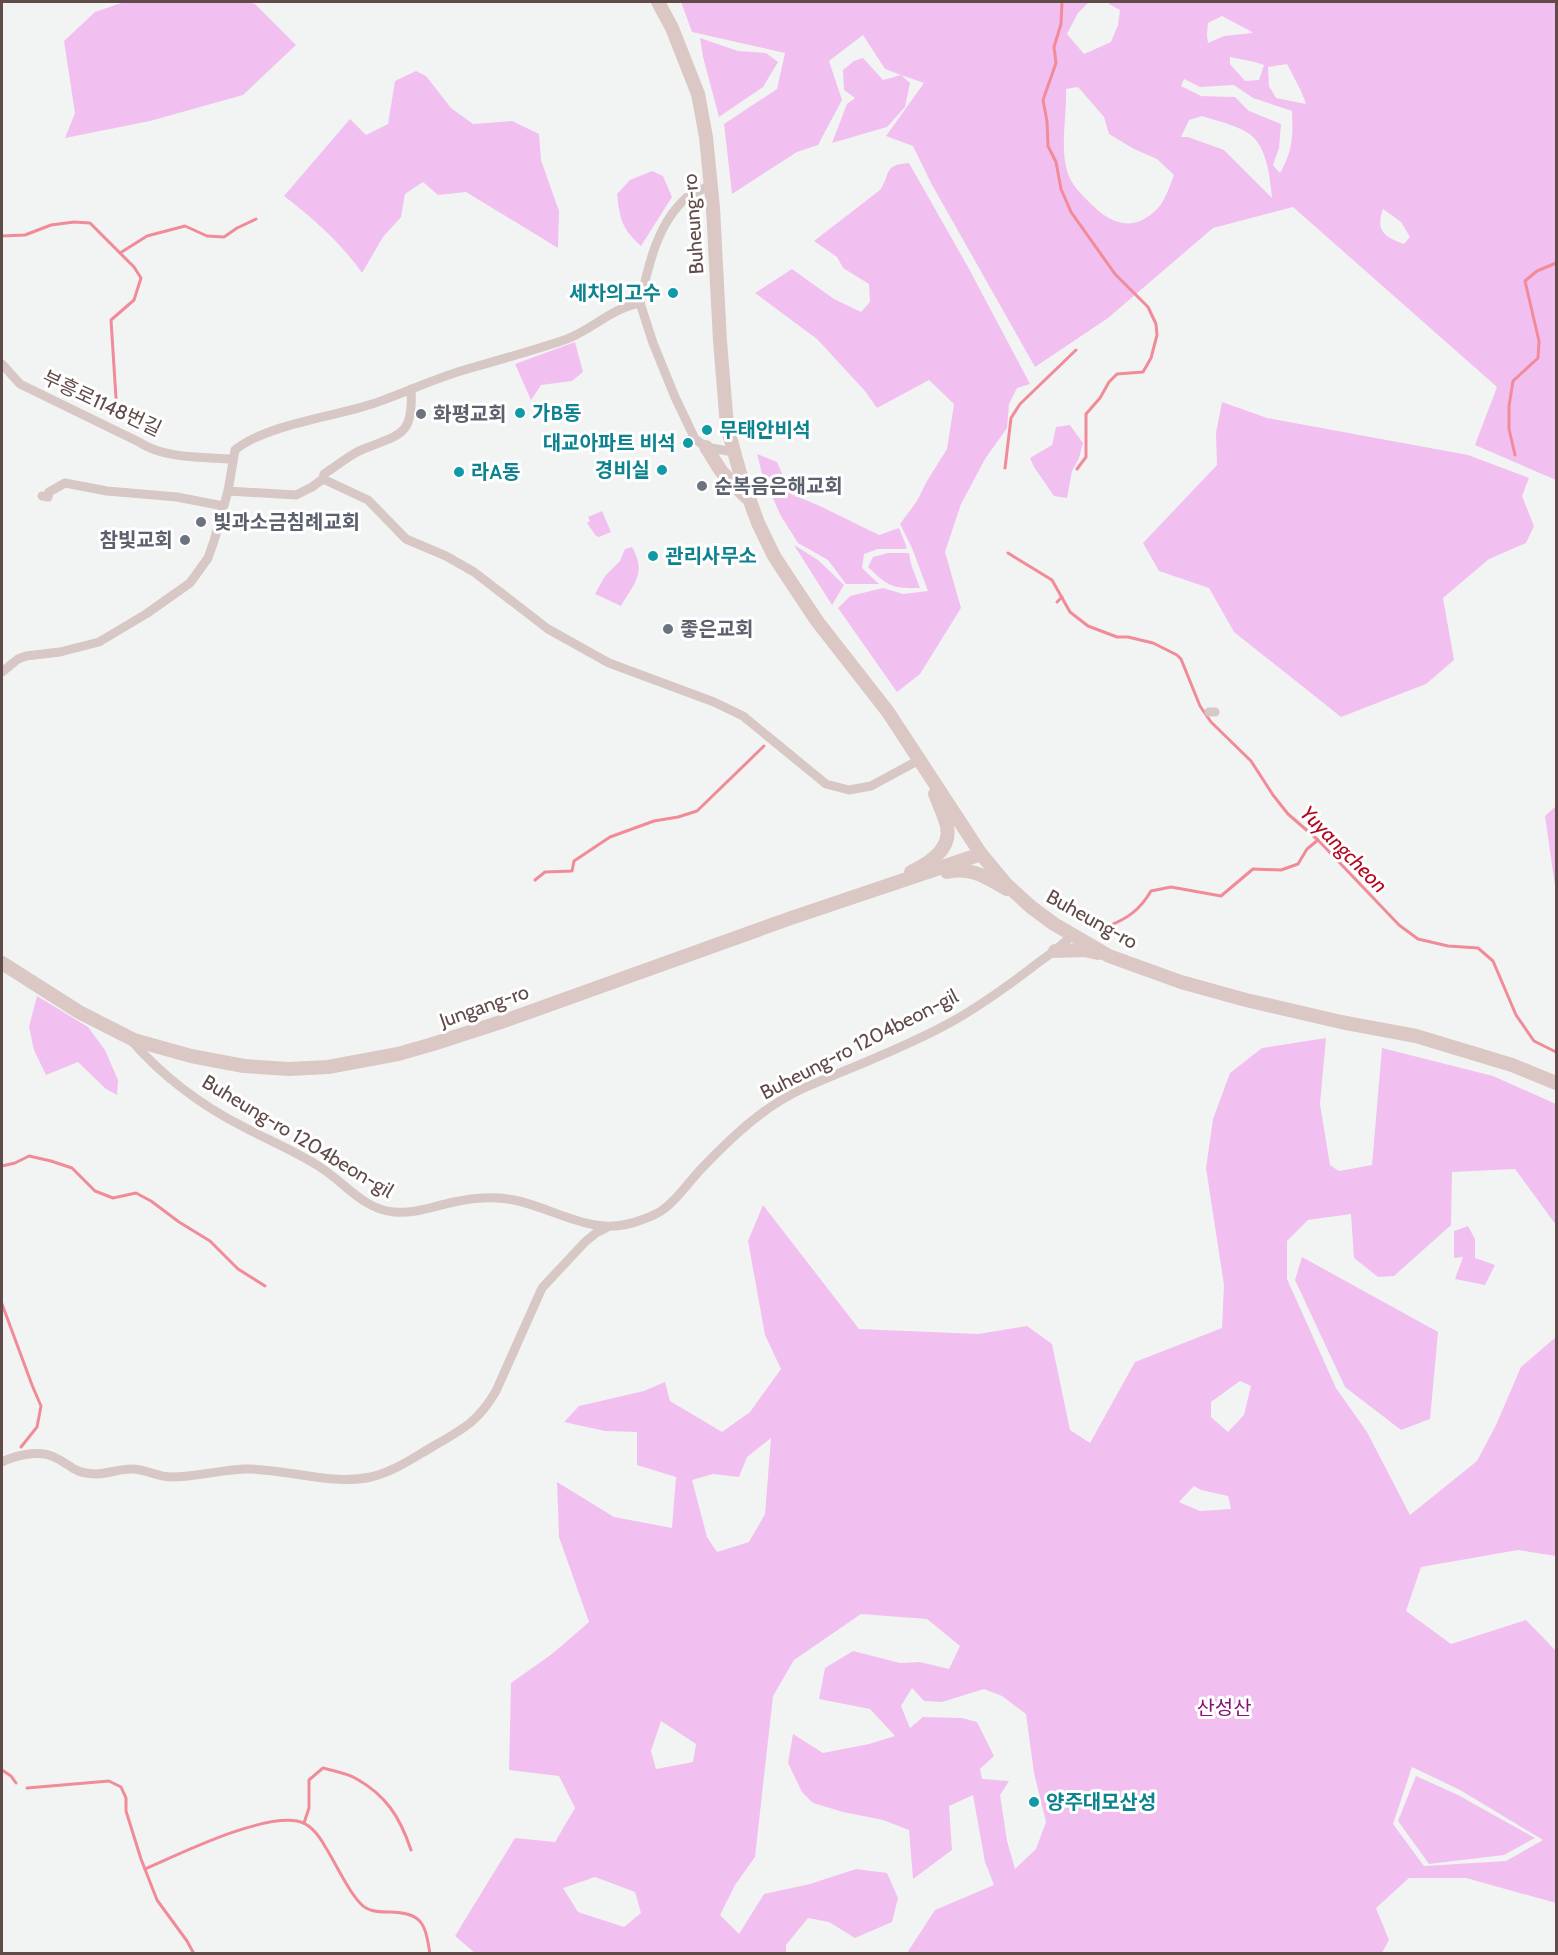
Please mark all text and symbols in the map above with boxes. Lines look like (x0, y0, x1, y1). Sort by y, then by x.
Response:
street label: Buheung-ro (678, 173, 708, 275)
place label: 세차의고수 (569, 281, 661, 305)
marker: 세차의고수 (666, 286, 680, 300)
street label: 부흥로1148번길 (39, 365, 165, 441)
place label: 가B동 (532, 401, 581, 425)
place label: 화평교회 (433, 402, 507, 426)
marker: 가B동 (513, 406, 527, 420)
marker: 화평교회 (414, 407, 428, 421)
place label: 무태안비석 (719, 418, 811, 442)
marker: 무태안비석 (700, 423, 714, 437)
place label: 대교아파트 비석 (543, 431, 676, 455)
marker: 대교아파트 비석 (681, 436, 695, 450)
place label: 경비실 (595, 458, 650, 482)
place label: 라A동 (471, 460, 520, 484)
marker: 경비실 (655, 463, 669, 477)
marker: 라A동 (452, 465, 466, 479)
place label: 순복음은해교회 (714, 474, 843, 498)
marker: 순복음은해교회 (695, 479, 709, 493)
place label: 빛과소금침례교회 (213, 510, 360, 534)
marker: 빛과소금침례교회 (194, 515, 208, 529)
place label: 참빛교회 (99, 528, 173, 552)
marker: 참빛교회 (178, 533, 192, 547)
place label: 관리사무소 (665, 544, 757, 568)
marker: 관리사무소 (646, 549, 660, 563)
place label: 좋은교회 (680, 617, 754, 641)
marker: 좋은교회 (661, 622, 675, 636)
water label: Yuyangcheon (1295, 800, 1393, 898)
street label: Buheung-ro (1042, 884, 1142, 954)
street label: Jungang-ro (435, 980, 532, 1033)
street label: Buheung-ro 1204beon-gil (756, 983, 962, 1104)
street label: Buheung-ro 1204beon-gil (198, 1069, 398, 1203)
park label: 산성산 (1196, 1696, 1252, 1720)
place label: 양주대모산성 (1046, 1790, 1156, 1814)
marker: 양주대모산성 (1027, 1795, 1041, 1809)

